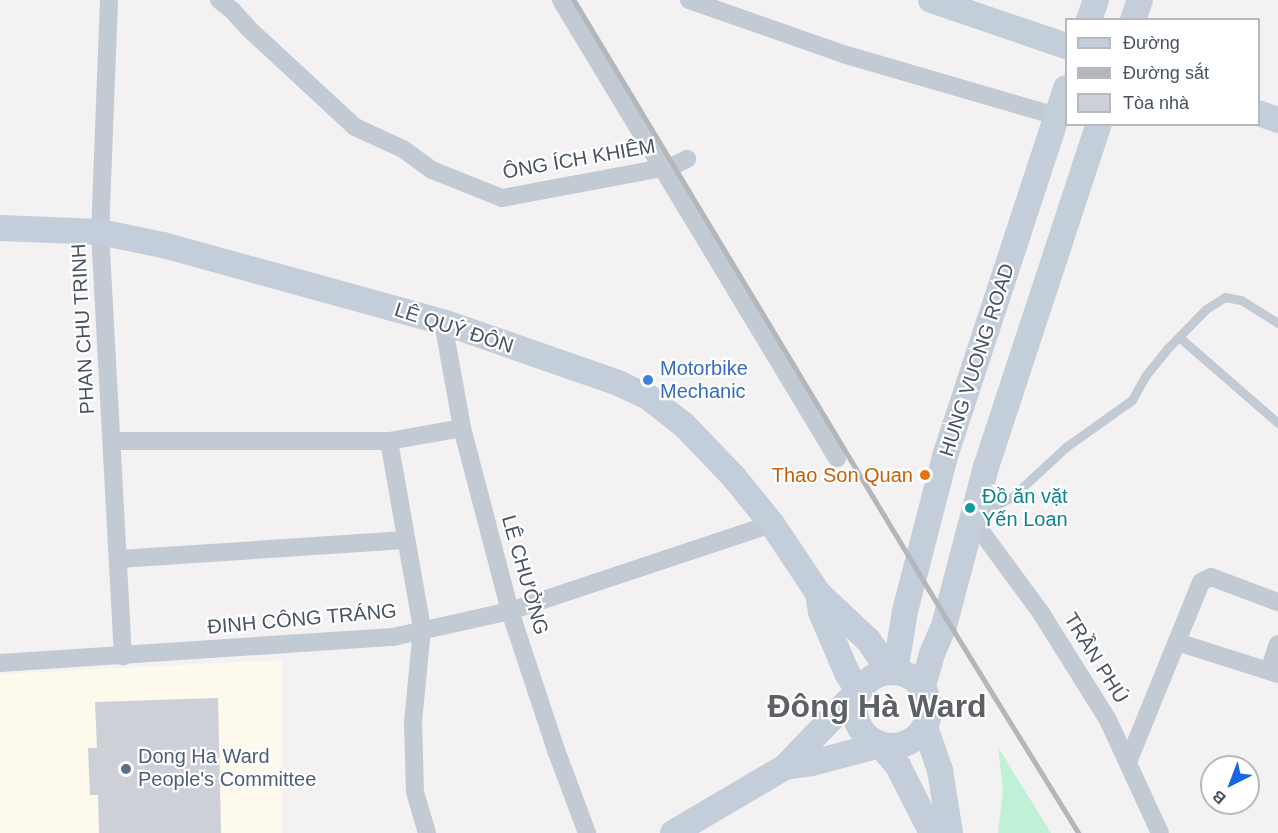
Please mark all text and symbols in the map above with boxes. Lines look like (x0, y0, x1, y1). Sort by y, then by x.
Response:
legend (1065, 18, 1260, 126)
text: Đường (1123, 33, 1180, 53)
text: Đường sắt (1123, 63, 1209, 83)
text: Tòa nhà (1123, 93, 1189, 113)
street label: ÔNG ÍCH KHIÊM (501, 134, 657, 184)
street label: PHAN CHU TRINH (67, 243, 99, 415)
street label: HUNG VUONG ROAD (935, 261, 1019, 459)
street label: LÊ QUÝ ĐÔN (392, 298, 516, 358)
place label: Motorbike Mechanic (660, 356, 748, 403)
marker: Motorbike Mechanic (641, 373, 655, 387)
place label: Thao Son Quan (772, 463, 913, 487)
marker: Thao Son Quan (918, 468, 932, 482)
place label: Đồ ăn vặt Yến Loan (982, 484, 1068, 531)
marker: Đồ ăn vặt Yến Loan (963, 501, 977, 515)
street label: LÊ CHƯỞNG (496, 513, 554, 637)
street label: ĐINH CÔNG TRÁNG (206, 599, 398, 639)
street label: TRẦN PHÚ (1059, 608, 1133, 708)
district label: Đông Hà Ward (767, 687, 987, 725)
place label: Dong Ha Ward People's Committee (138, 745, 316, 792)
north arrow (1200, 755, 1260, 815)
marker: Dong Ha Ward People's Committee (119, 762, 133, 776)
text: B (1209, 787, 1229, 807)

